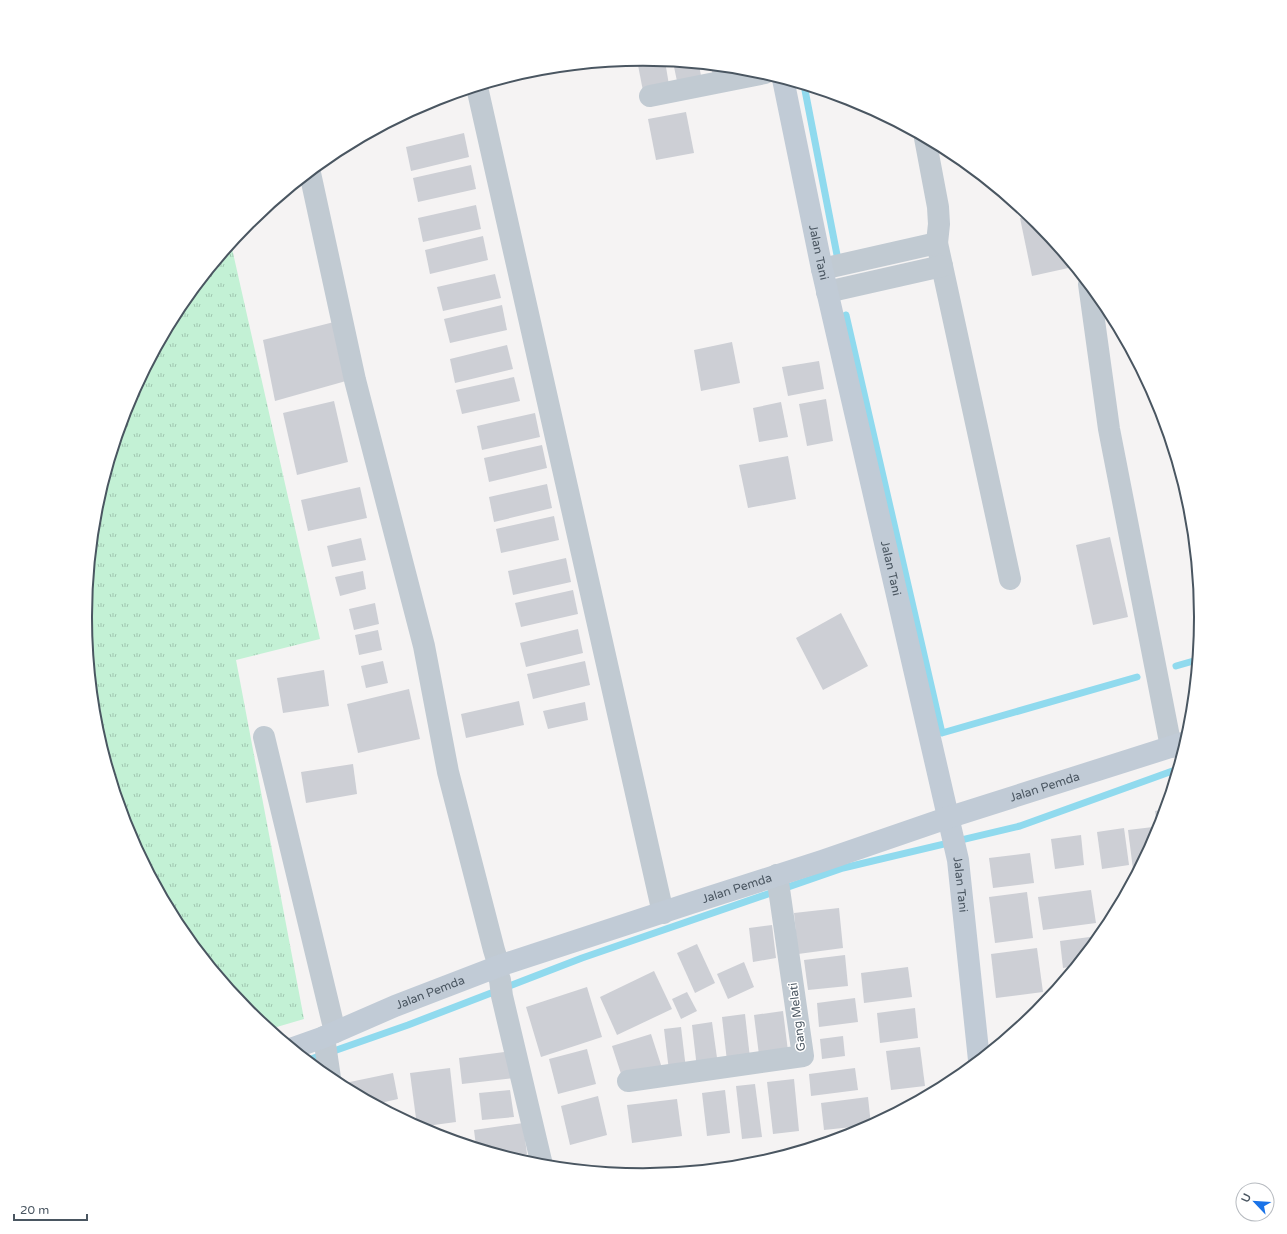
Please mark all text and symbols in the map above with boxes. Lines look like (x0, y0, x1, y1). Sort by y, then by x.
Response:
street label: Jalan Tani (806, 224, 831, 281)
street label: Jalan Tani (878, 539, 904, 597)
street label: Jalan Pemda (1008, 769, 1081, 805)
street label: Jalan Tani (950, 855, 970, 913)
street label: Jalan Pemda (700, 871, 774, 906)
street label: Jalan Pemda (394, 973, 467, 1012)
street label: Gang Melati (786, 982, 808, 1052)
north arrow (1235, 1182, 1275, 1222)
text: U (1239, 1191, 1254, 1205)
scale bar (14, 1196, 87, 1222)
text: 20 m (20, 1203, 49, 1217)

